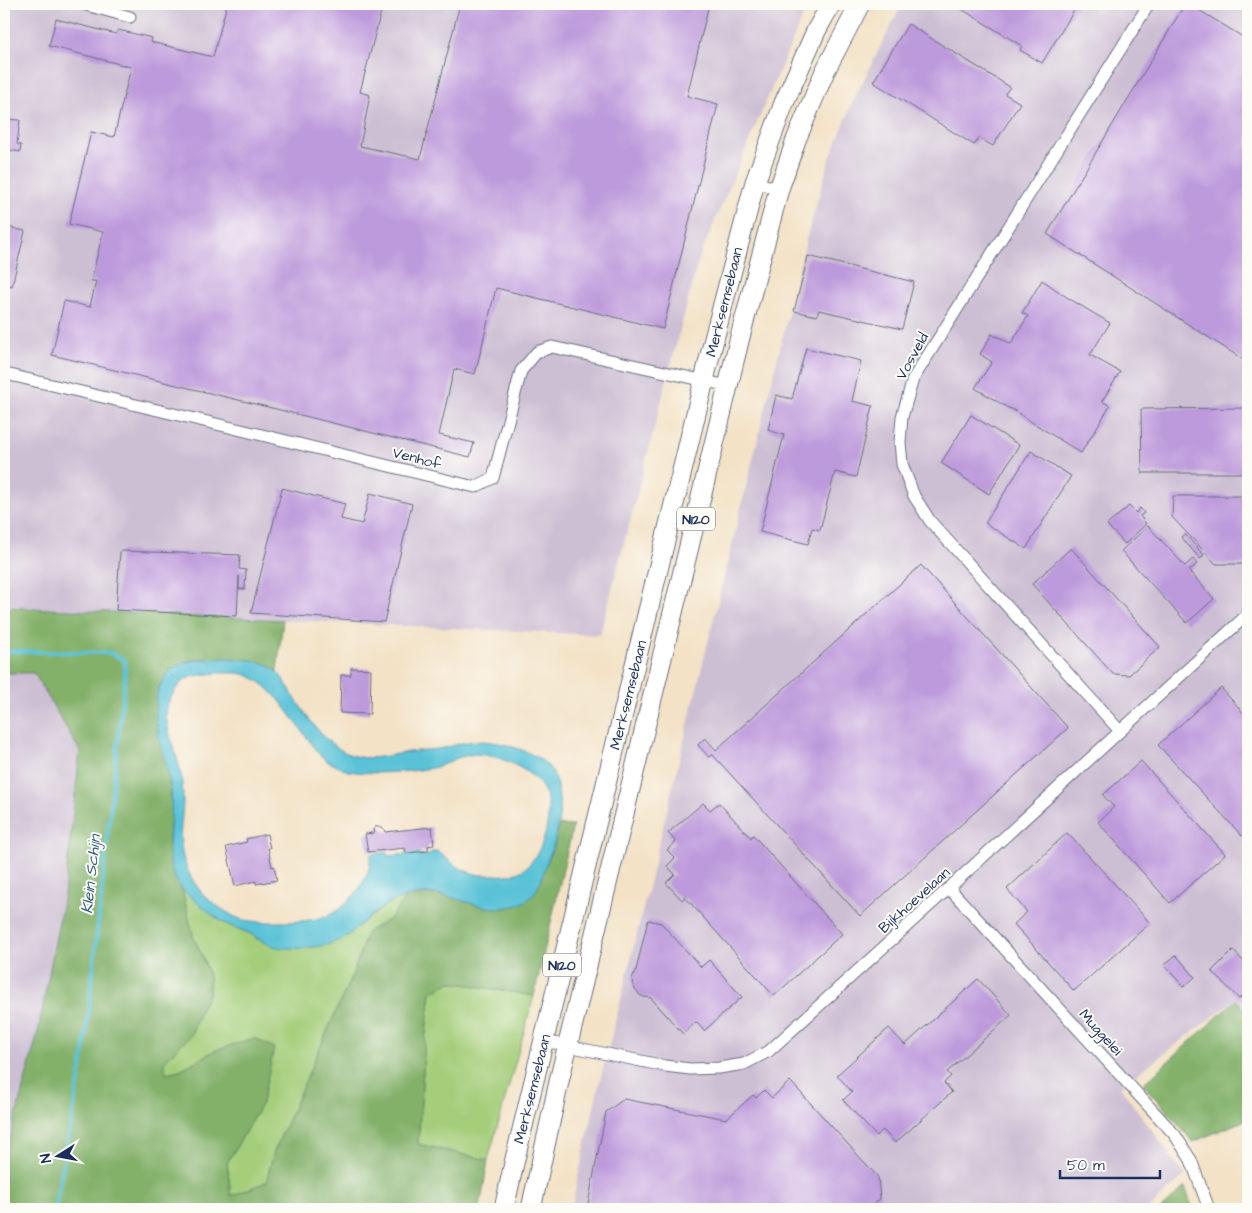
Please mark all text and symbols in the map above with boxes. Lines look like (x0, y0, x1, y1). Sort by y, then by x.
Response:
street label: Merksemsebaan (701, 245, 748, 359)
street label: Vosveld (891, 328, 934, 384)
street label: Venhof (390, 442, 444, 475)
road number: N120 (677, 508, 715, 530)
street label: Merksemsebaan (605, 638, 652, 752)
water label: Klein Schijn (76, 832, 106, 915)
street label: Bijkhoevelaan (874, 862, 955, 938)
road number: N120 (543, 954, 581, 976)
street label: Muggelei (1073, 1004, 1128, 1062)
street label: Merksemsebaan (509, 1032, 556, 1146)
north arrow (32, 1130, 82, 1180)
scale bar (1060, 1148, 1160, 1180)
text: N (36, 1152, 57, 1165)
text: 50 m (1067, 1155, 1105, 1176)

